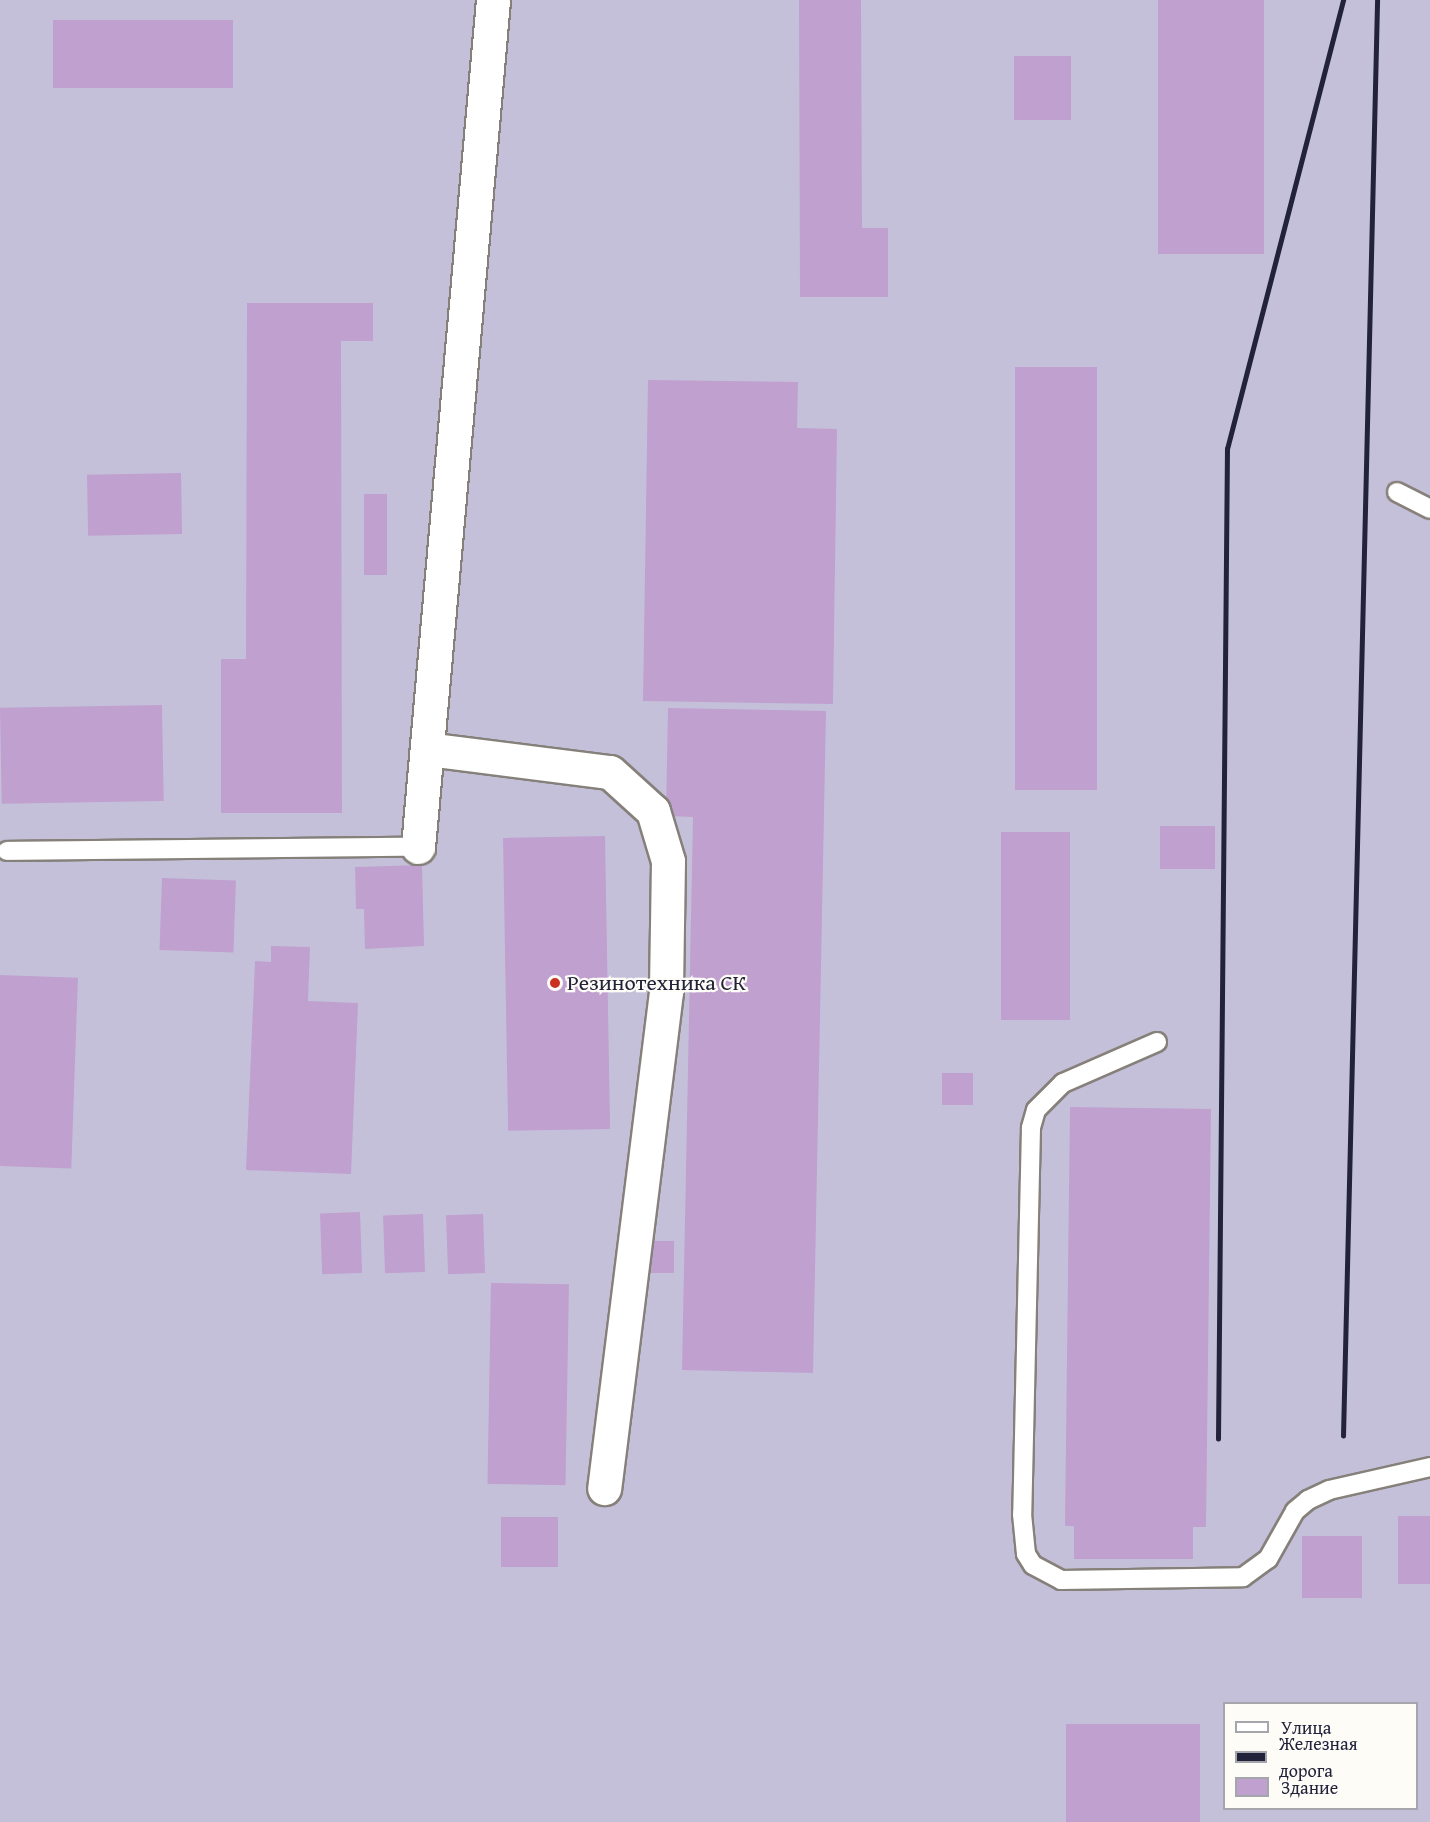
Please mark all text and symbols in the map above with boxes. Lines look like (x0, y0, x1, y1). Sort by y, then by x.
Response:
place label: Резинотехника СК (567, 970, 746, 996)
marker: Резинотехника СК (548, 976, 562, 990)
legend (1223, 1702, 1418, 1810)
text: Улица (1281, 1714, 1331, 1741)
text: Железная дорога (1279, 1730, 1358, 1784)
text: Здание (1281, 1774, 1338, 1801)

